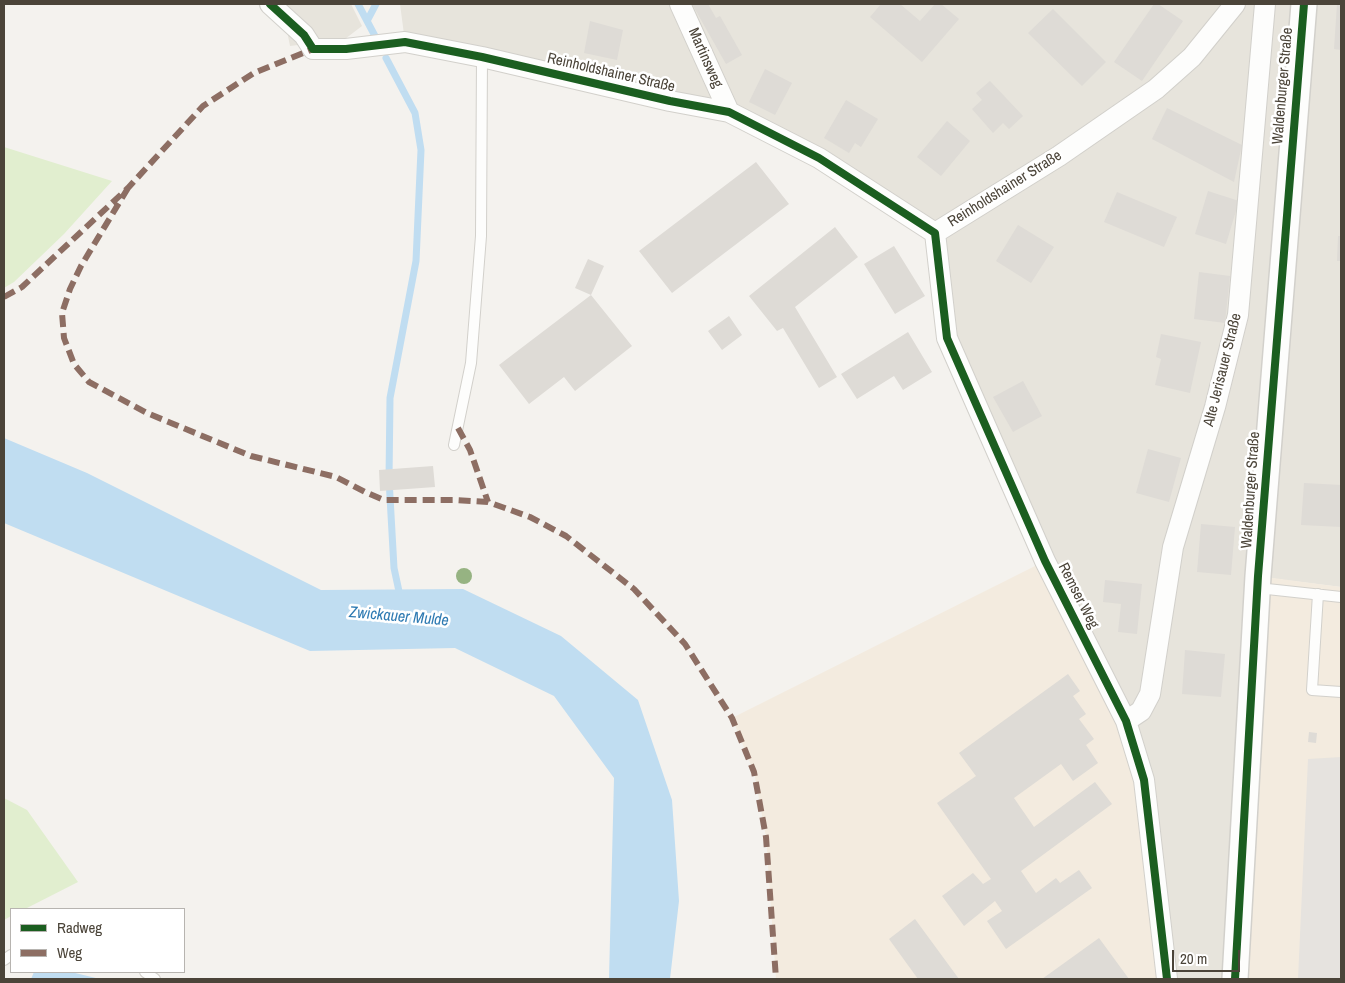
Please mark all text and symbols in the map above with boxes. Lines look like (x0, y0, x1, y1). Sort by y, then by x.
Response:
street label: Martinsweg (684, 25, 726, 91)
street label: Waldenburger Straße (1269, 27, 1297, 145)
street label: Reinholdshainer Straße (545, 50, 677, 96)
street label: Reinholdshainer Straße (945, 147, 1065, 231)
street label: Alte Jerisauer Straße (1200, 311, 1246, 429)
street label: Waldenburger Straße (1238, 431, 1264, 549)
street label: Remser Weg (1054, 560, 1102, 632)
water label: Zwickauer Mulde (348, 603, 450, 631)
legend (10, 908, 185, 973)
text: Radweg (57, 917, 102, 938)
scale bar (1175, 940, 1242, 972)
text: Weg (57, 942, 82, 963)
text: 20 m (1180, 948, 1207, 969)

